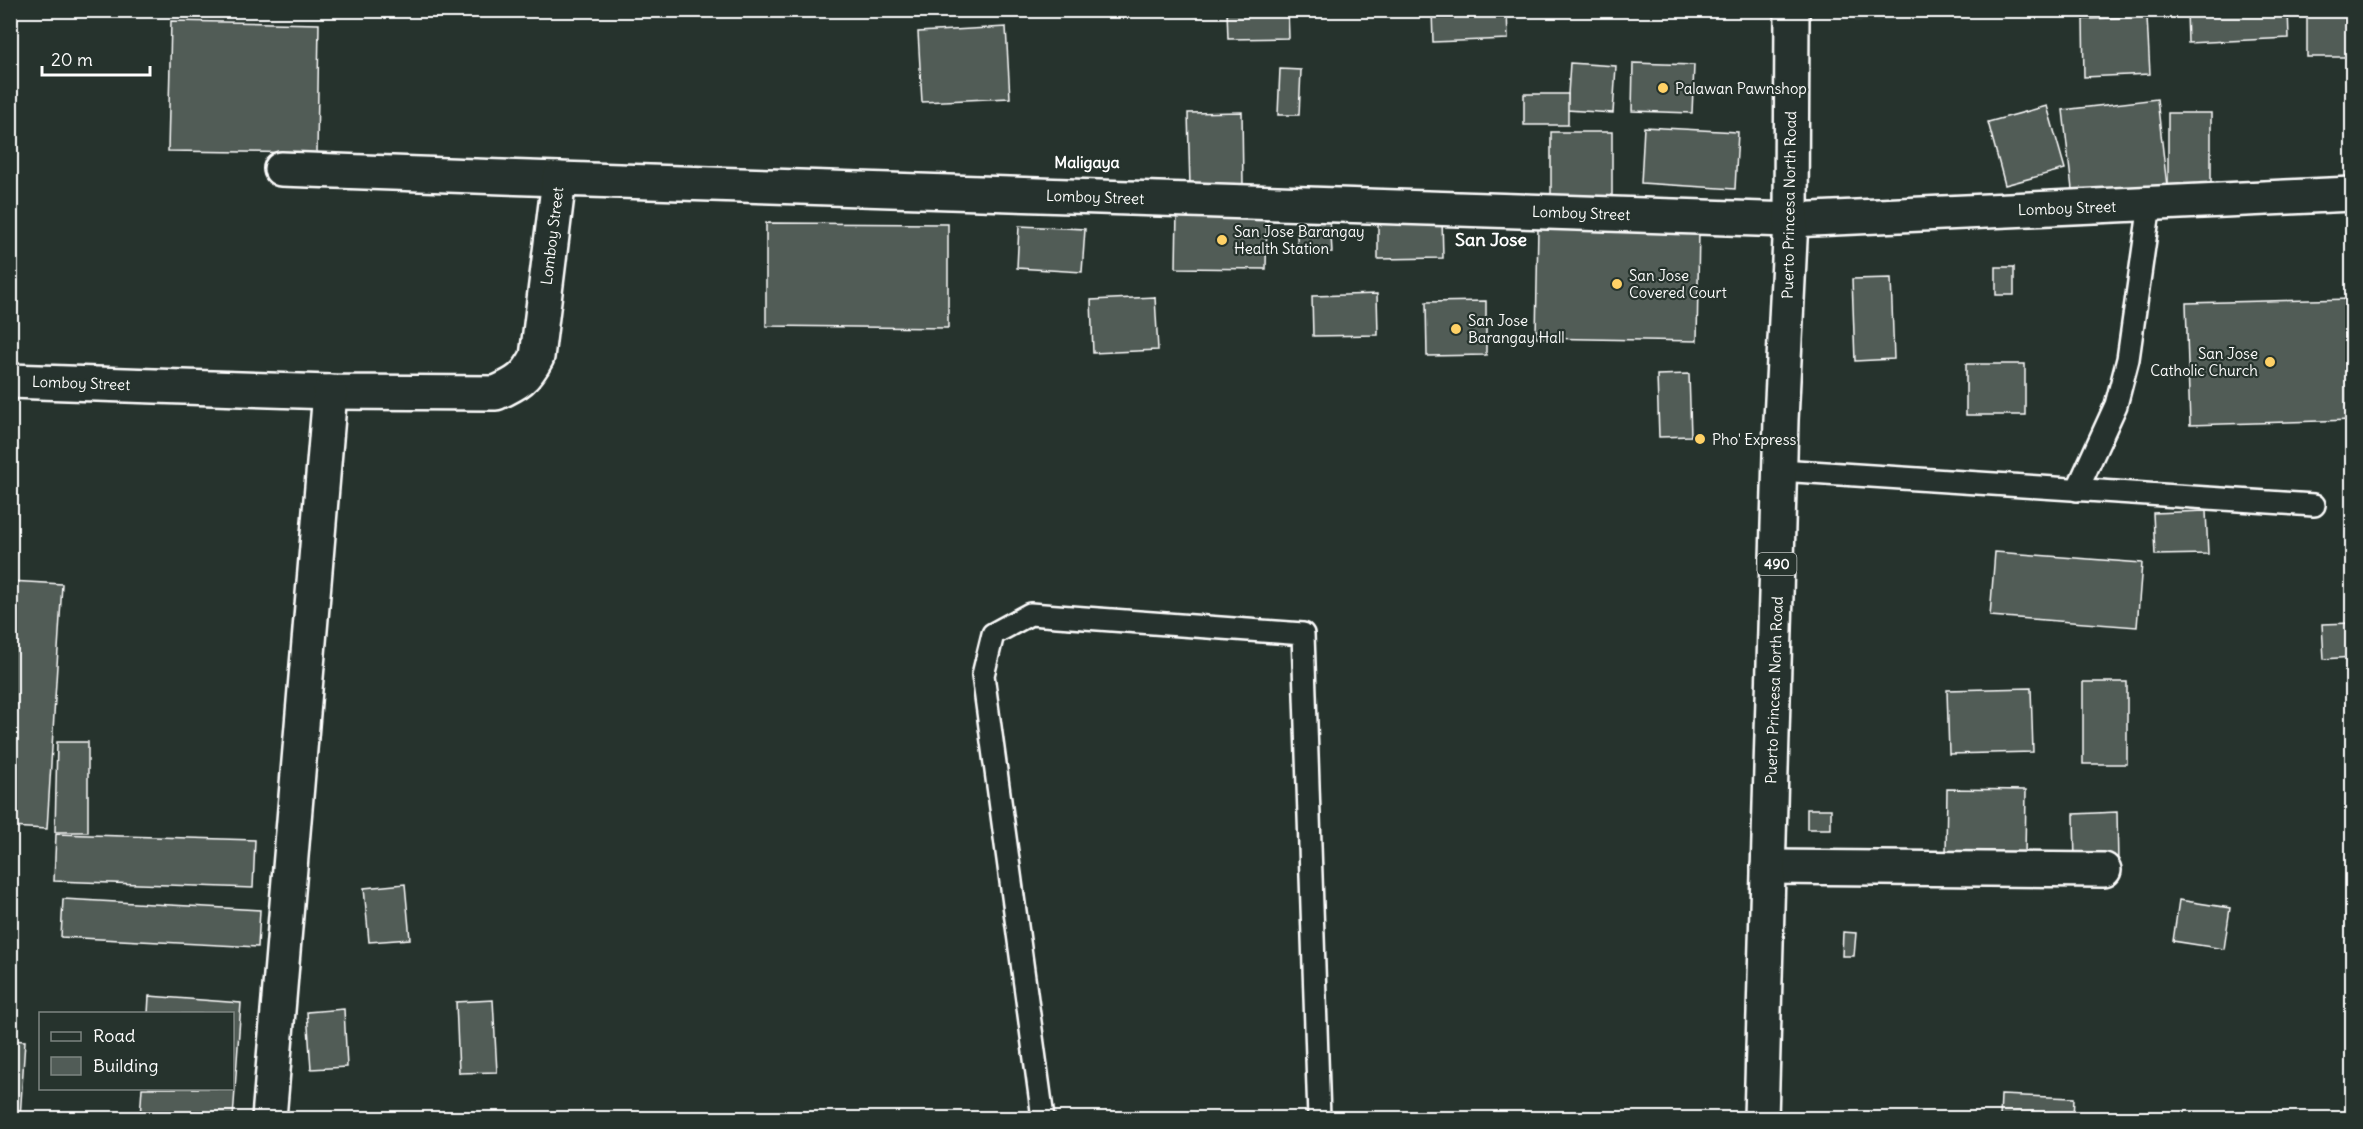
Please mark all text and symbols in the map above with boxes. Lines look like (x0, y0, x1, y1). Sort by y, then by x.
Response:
scale bar (42, 39, 150, 77)
text: 20 m (51, 48, 93, 71)
place label: Palawan Pawnshop (1675, 79, 1807, 98)
marker: Palawan Pawnshop (1656, 81, 1670, 95)
street label: Puerto Princesa North Road (1778, 111, 1800, 299)
district label: Maligaya (1054, 152, 1120, 173)
street label: Lomboy Street (537, 186, 567, 286)
street label: Lomboy Street (1045, 186, 1145, 208)
street label: Lomboy Street (2017, 197, 2117, 219)
street label: Lomboy Street (1531, 202, 1631, 224)
place label: San Jose Barangay Health Station (1234, 222, 1365, 258)
district label: San Jose (1455, 228, 1527, 251)
marker: San Jose Barangay Health Station (1215, 233, 1229, 247)
place label: San Jose Covered Court (1629, 266, 1727, 302)
marker: San Jose Covered Court (1610, 277, 1624, 291)
place label: San Jose Barangay Hall (1468, 311, 1565, 347)
marker: San Jose Barangay Hall (1449, 322, 1463, 336)
place label: San Jose Catholic Church (2150, 344, 2258, 380)
marker: San Jose Catholic Church (2263, 355, 2277, 369)
street label: Lomboy Street (31, 372, 131, 394)
place label: Pho' Express (1712, 430, 1797, 449)
marker: Pho' Express (1693, 432, 1707, 446)
road number: 490 (1758, 553, 1796, 575)
street label: Puerto Princesa North Road (1761, 596, 1787, 784)
legend (39, 1012, 234, 1090)
text: Road (93, 1024, 136, 1047)
text: Building (93, 1054, 158, 1077)

